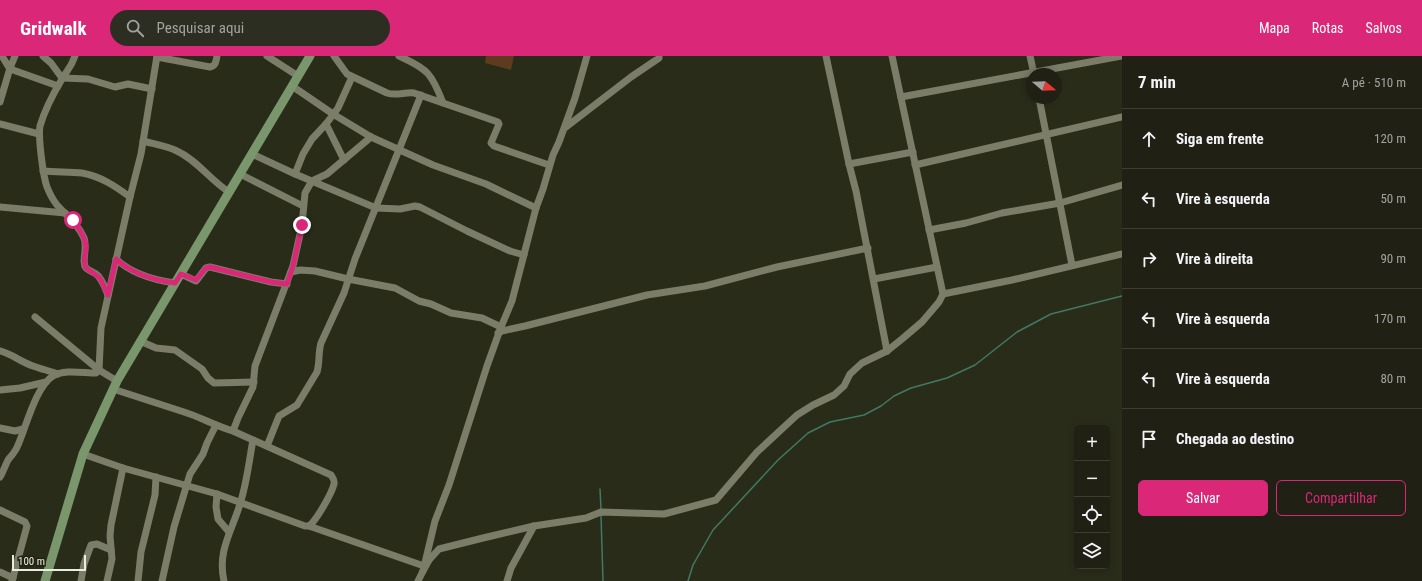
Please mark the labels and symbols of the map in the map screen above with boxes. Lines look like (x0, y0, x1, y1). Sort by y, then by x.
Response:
north arrow (1026, 68, 1062, 104)
route start (64, 211, 82, 229)
route end (293, 216, 311, 234)
scale bar (12, 553, 86, 572)

